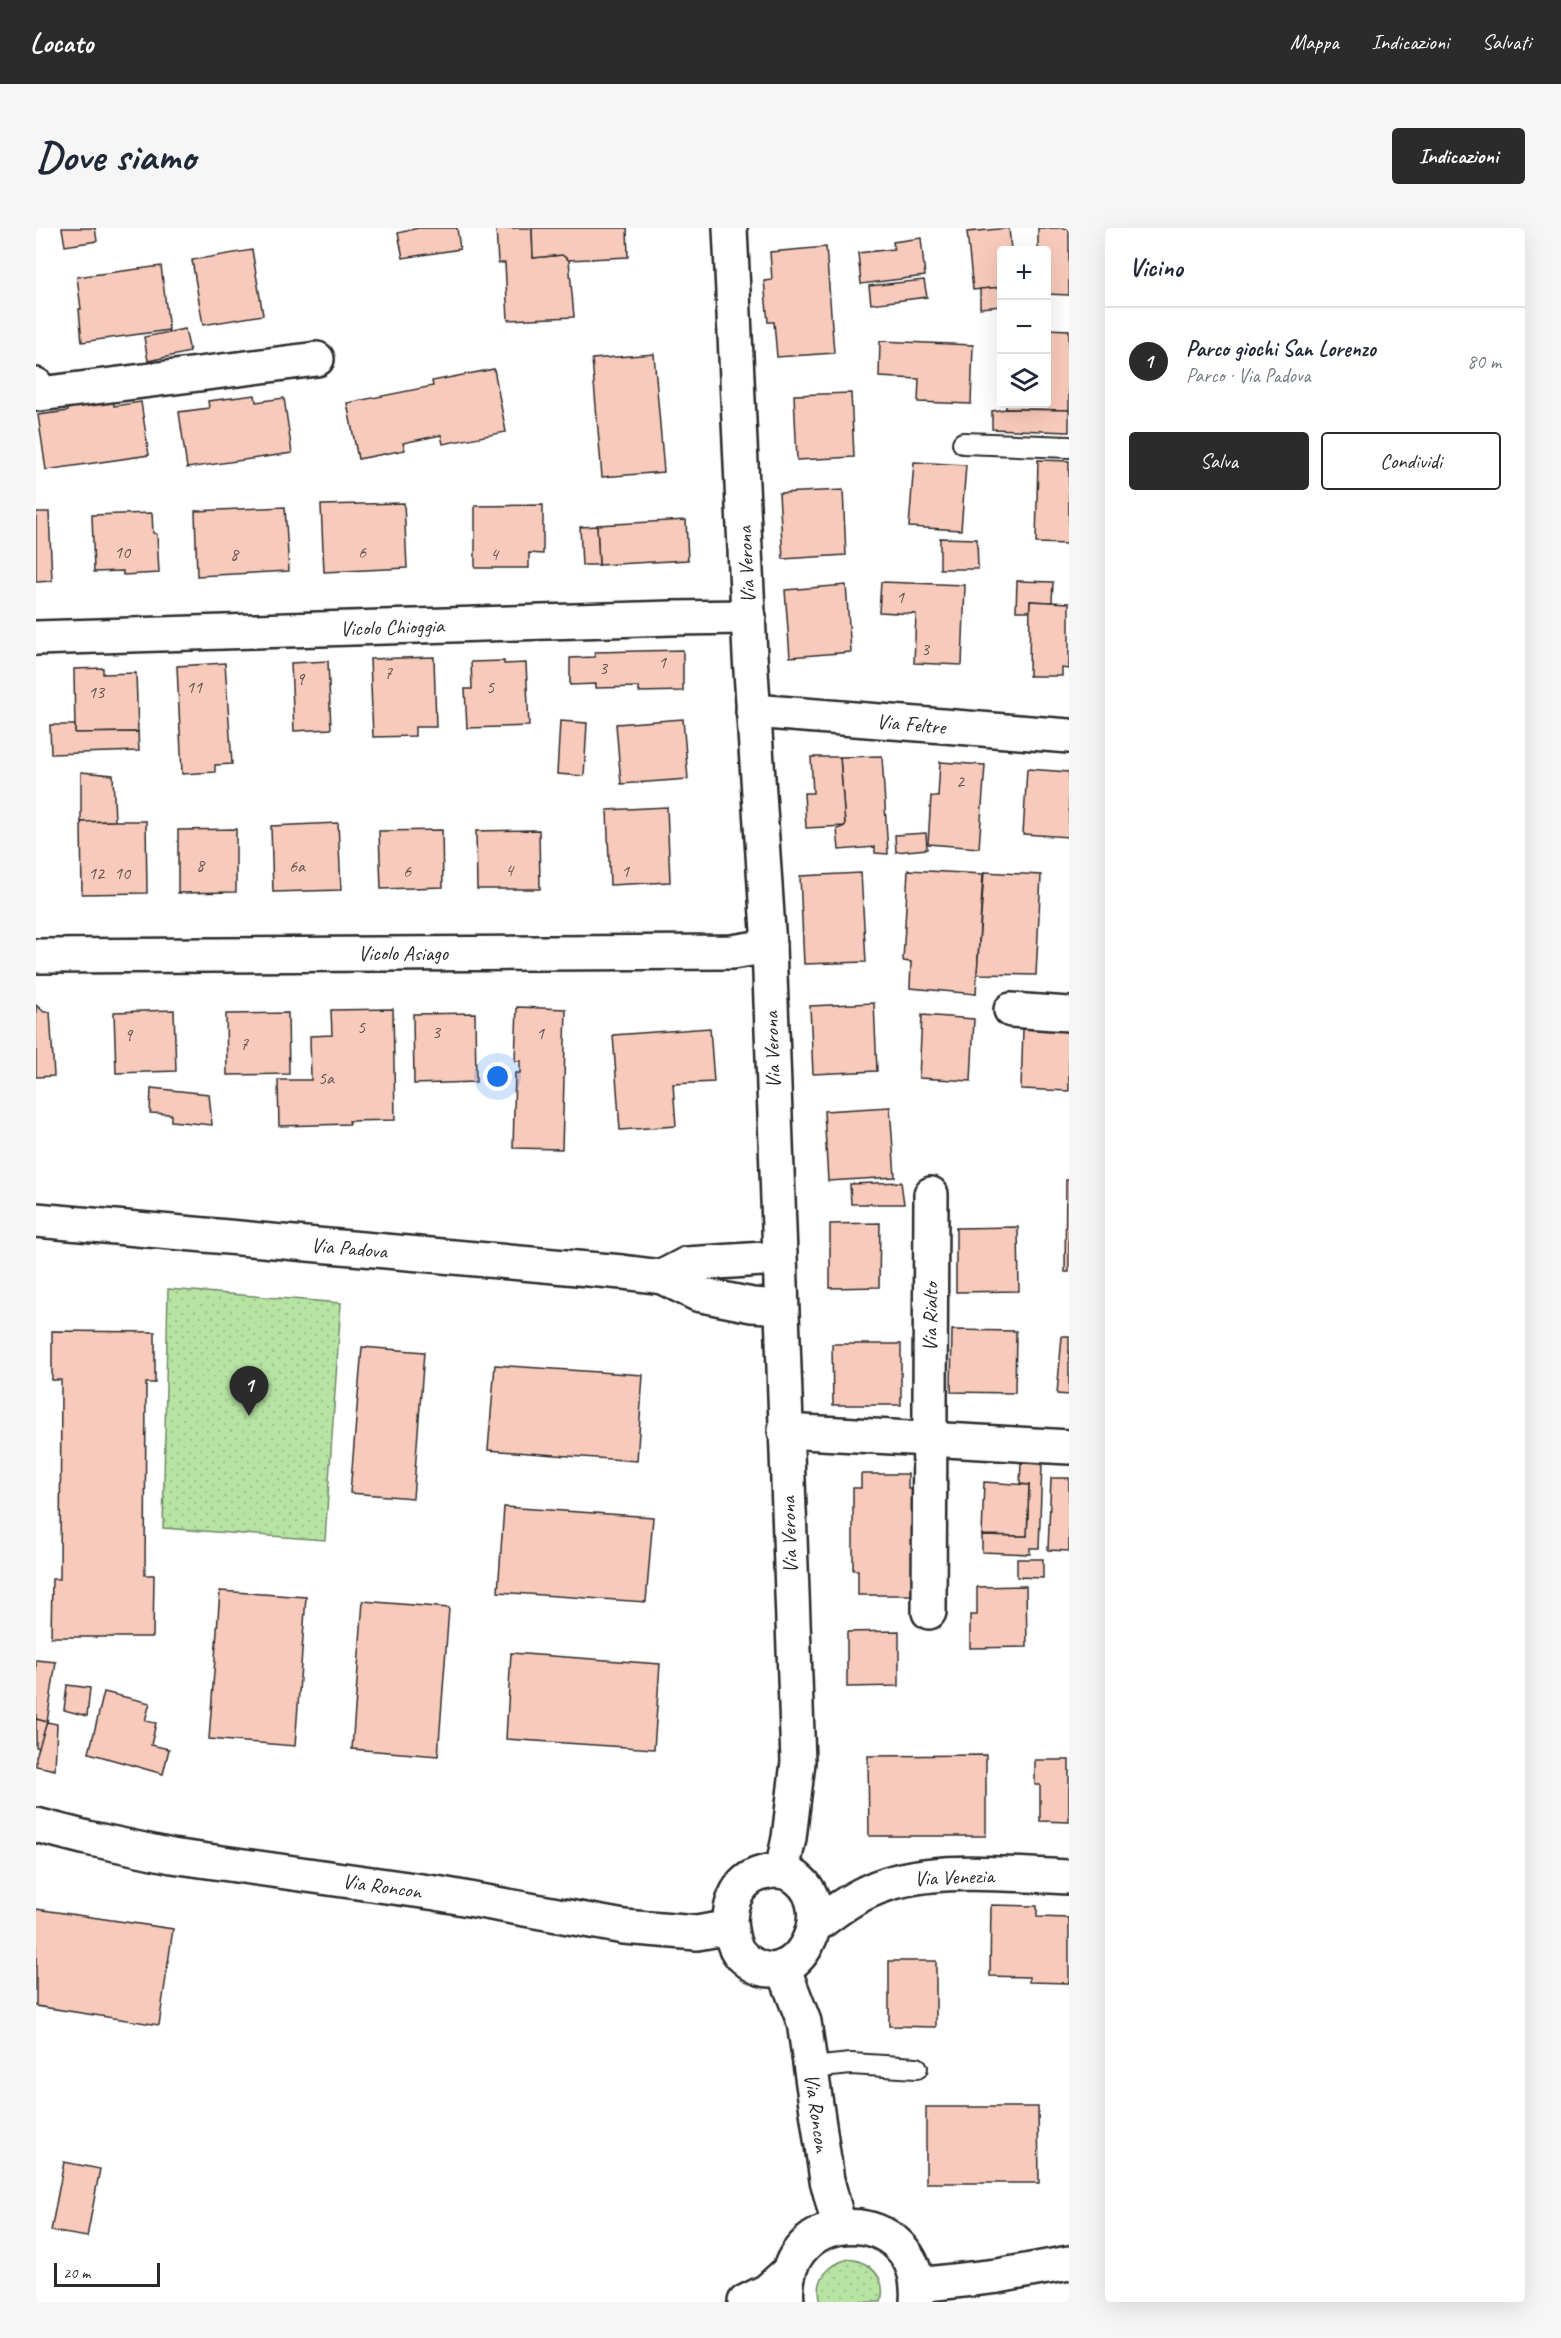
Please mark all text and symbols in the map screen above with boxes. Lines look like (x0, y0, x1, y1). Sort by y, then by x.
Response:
text: Locato (30, 25, 93, 60)
text: Mappa (1290, 29, 1339, 55)
text: Indicazioni (1372, 29, 1449, 55)
text: Salvati (1482, 29, 1531, 55)
button: Indicazioni (1392, 128, 1525, 184)
text: Dove siamo (36, 130, 195, 183)
map controls (997, 246, 1051, 408)
button: + (997, 246, 1051, 300)
text: Vicino (1129, 251, 1183, 284)
button: − (997, 300, 1051, 354)
text: Parco giochi San Lorenzo (1186, 335, 1376, 363)
text: 1 (1144, 349, 1153, 374)
text: 80 m (1467, 349, 1501, 374)
button: layers (997, 354, 1051, 408)
text: Parco · Via Padova (1186, 363, 1311, 388)
button: Salva (1129, 432, 1309, 490)
button: Condividi (1321, 432, 1501, 490)
street label: Via Verona (731, 524, 761, 604)
house number: 10 (114, 541, 132, 563)
house number: 6 (358, 541, 367, 563)
house number: 8 (230, 543, 240, 565)
house number: 4 (490, 543, 500, 565)
house number: 1 (896, 586, 905, 608)
street label: Vicolo Chioggia (340, 612, 446, 642)
house number: 3 (921, 638, 931, 660)
house number: 1 (658, 651, 667, 673)
house number: 3 (599, 657, 609, 679)
house number: 7 (384, 662, 393, 684)
house number: 9 (296, 668, 306, 690)
house number: 11 (186, 676, 203, 698)
house number: 5 (486, 676, 495, 698)
house number: 13 (88, 681, 106, 703)
street label: Via Feltre (875, 708, 949, 740)
house number: 2 (956, 770, 966, 792)
house number: 8 (196, 854, 206, 876)
house number: 6a (289, 855, 306, 877)
house number: 4 (505, 859, 515, 881)
house number: 6 (403, 860, 412, 882)
house number: 1 (621, 860, 630, 882)
house number: 12 (88, 862, 106, 884)
house number: 10 (114, 862, 132, 884)
street label: Vicolo Asiago (358, 940, 450, 966)
street label: Via Verona (758, 1009, 786, 1089)
house number: 5 (357, 1016, 366, 1038)
house number: 3 (432, 1021, 442, 1043)
house number: 1 (536, 1022, 545, 1044)
house number: 9 (124, 1024, 134, 1046)
house number: 7 (240, 1033, 249, 1055)
your location (483, 1062, 512, 1091)
house number: 5a (318, 1067, 335, 1089)
street label: Via Padova (310, 1232, 390, 1264)
street label: Via Rialto (916, 1280, 944, 1352)
pin: 1 (230, 1366, 268, 1416)
street label: Via Verona (775, 1494, 803, 1574)
street label: Via Venezia (914, 1863, 997, 1891)
street label: Via Roncon (341, 1868, 425, 1905)
street label: Via Roncon (799, 2072, 836, 2156)
scale bar (54, 2260, 160, 2288)
text: 20 m (63, 2263, 90, 2283)

